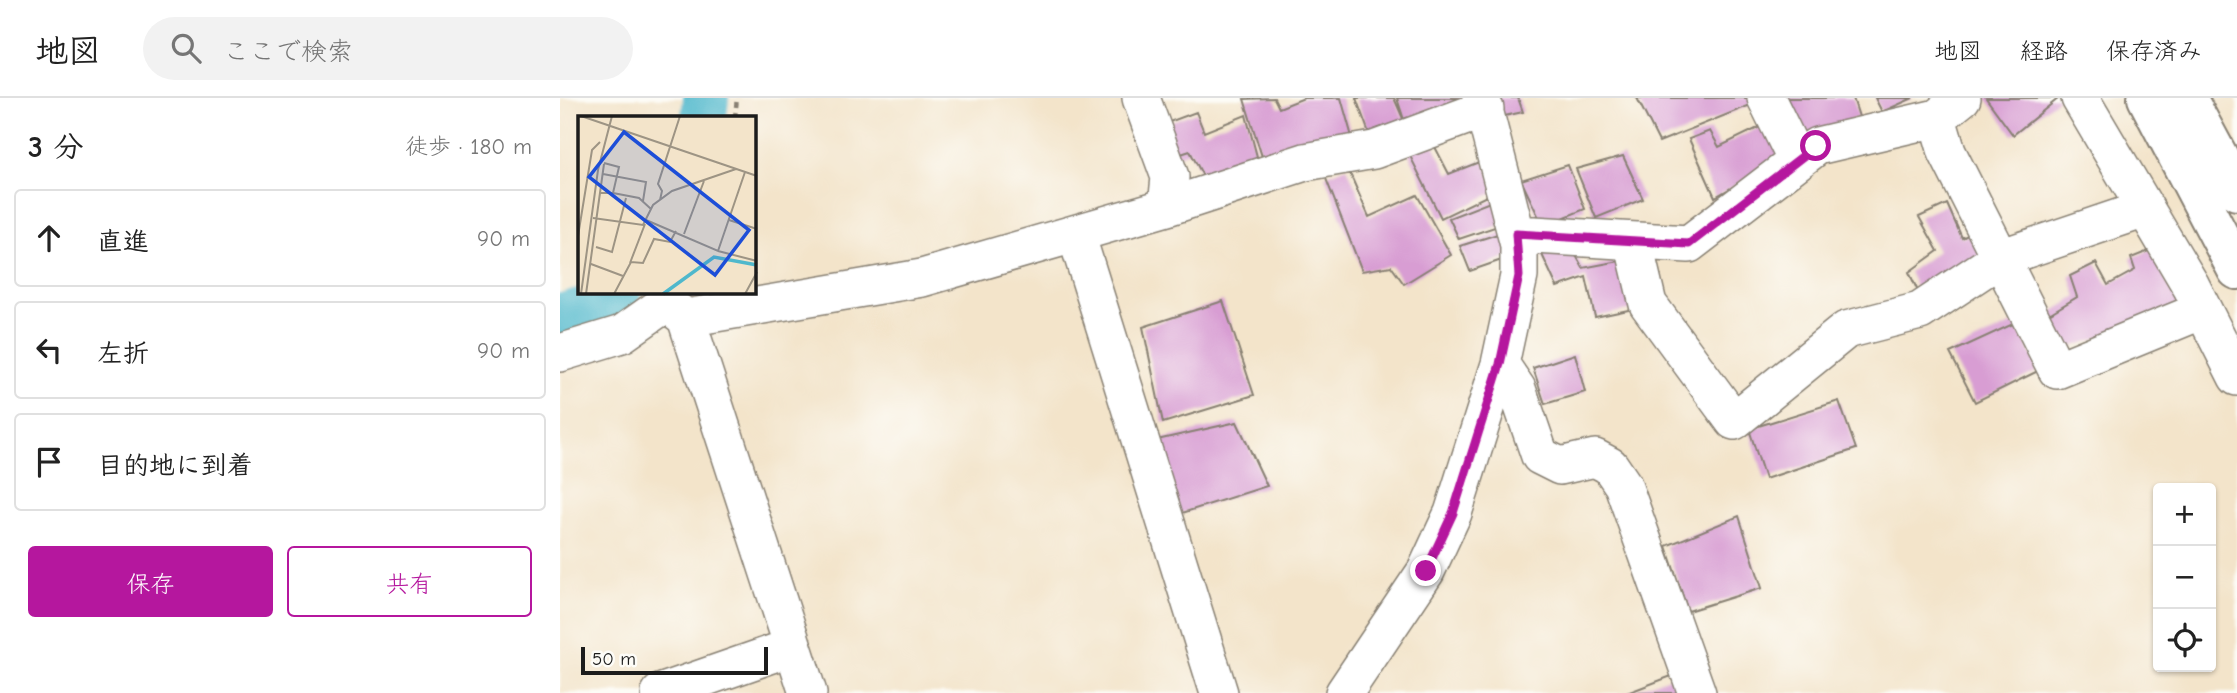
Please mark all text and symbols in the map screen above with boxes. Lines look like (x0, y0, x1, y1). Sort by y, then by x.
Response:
search box (143, 17, 633, 80)
icon: search (167, 29, 205, 67)
text: 地図 (35, 32, 101, 70)
text: ここで検索 (223, 37, 353, 67)
text: 地図 (1934, 37, 1982, 65)
text: 経路 (2020, 37, 2068, 65)
text: 保存済み (2106, 37, 2202, 65)
inset map (578, 116, 756, 294)
text: 3 分 (28, 130, 83, 165)
route start (1800, 130, 1831, 161)
text: 徒歩 · 180 m (405, 133, 532, 160)
icon: ahead (30, 219, 68, 257)
text: 90 m (477, 225, 530, 252)
text: 直進 (97, 227, 149, 257)
icon: left (30, 331, 68, 369)
text: 90 m (477, 337, 530, 364)
text: 左折 (97, 339, 149, 369)
icon: arrive (30, 443, 68, 481)
text: 目的地に到着 (97, 451, 253, 481)
map controls (2153, 483, 2216, 672)
button: + (2153, 483, 2216, 546)
button: 保存 (28, 546, 273, 617)
button: 共有 (287, 546, 532, 617)
button: − (2153, 546, 2216, 609)
route end (1410, 555, 1441, 586)
button: locate (2153, 609, 2216, 672)
scale bar (581, 644, 768, 676)
text: 50 m (592, 648, 636, 670)

